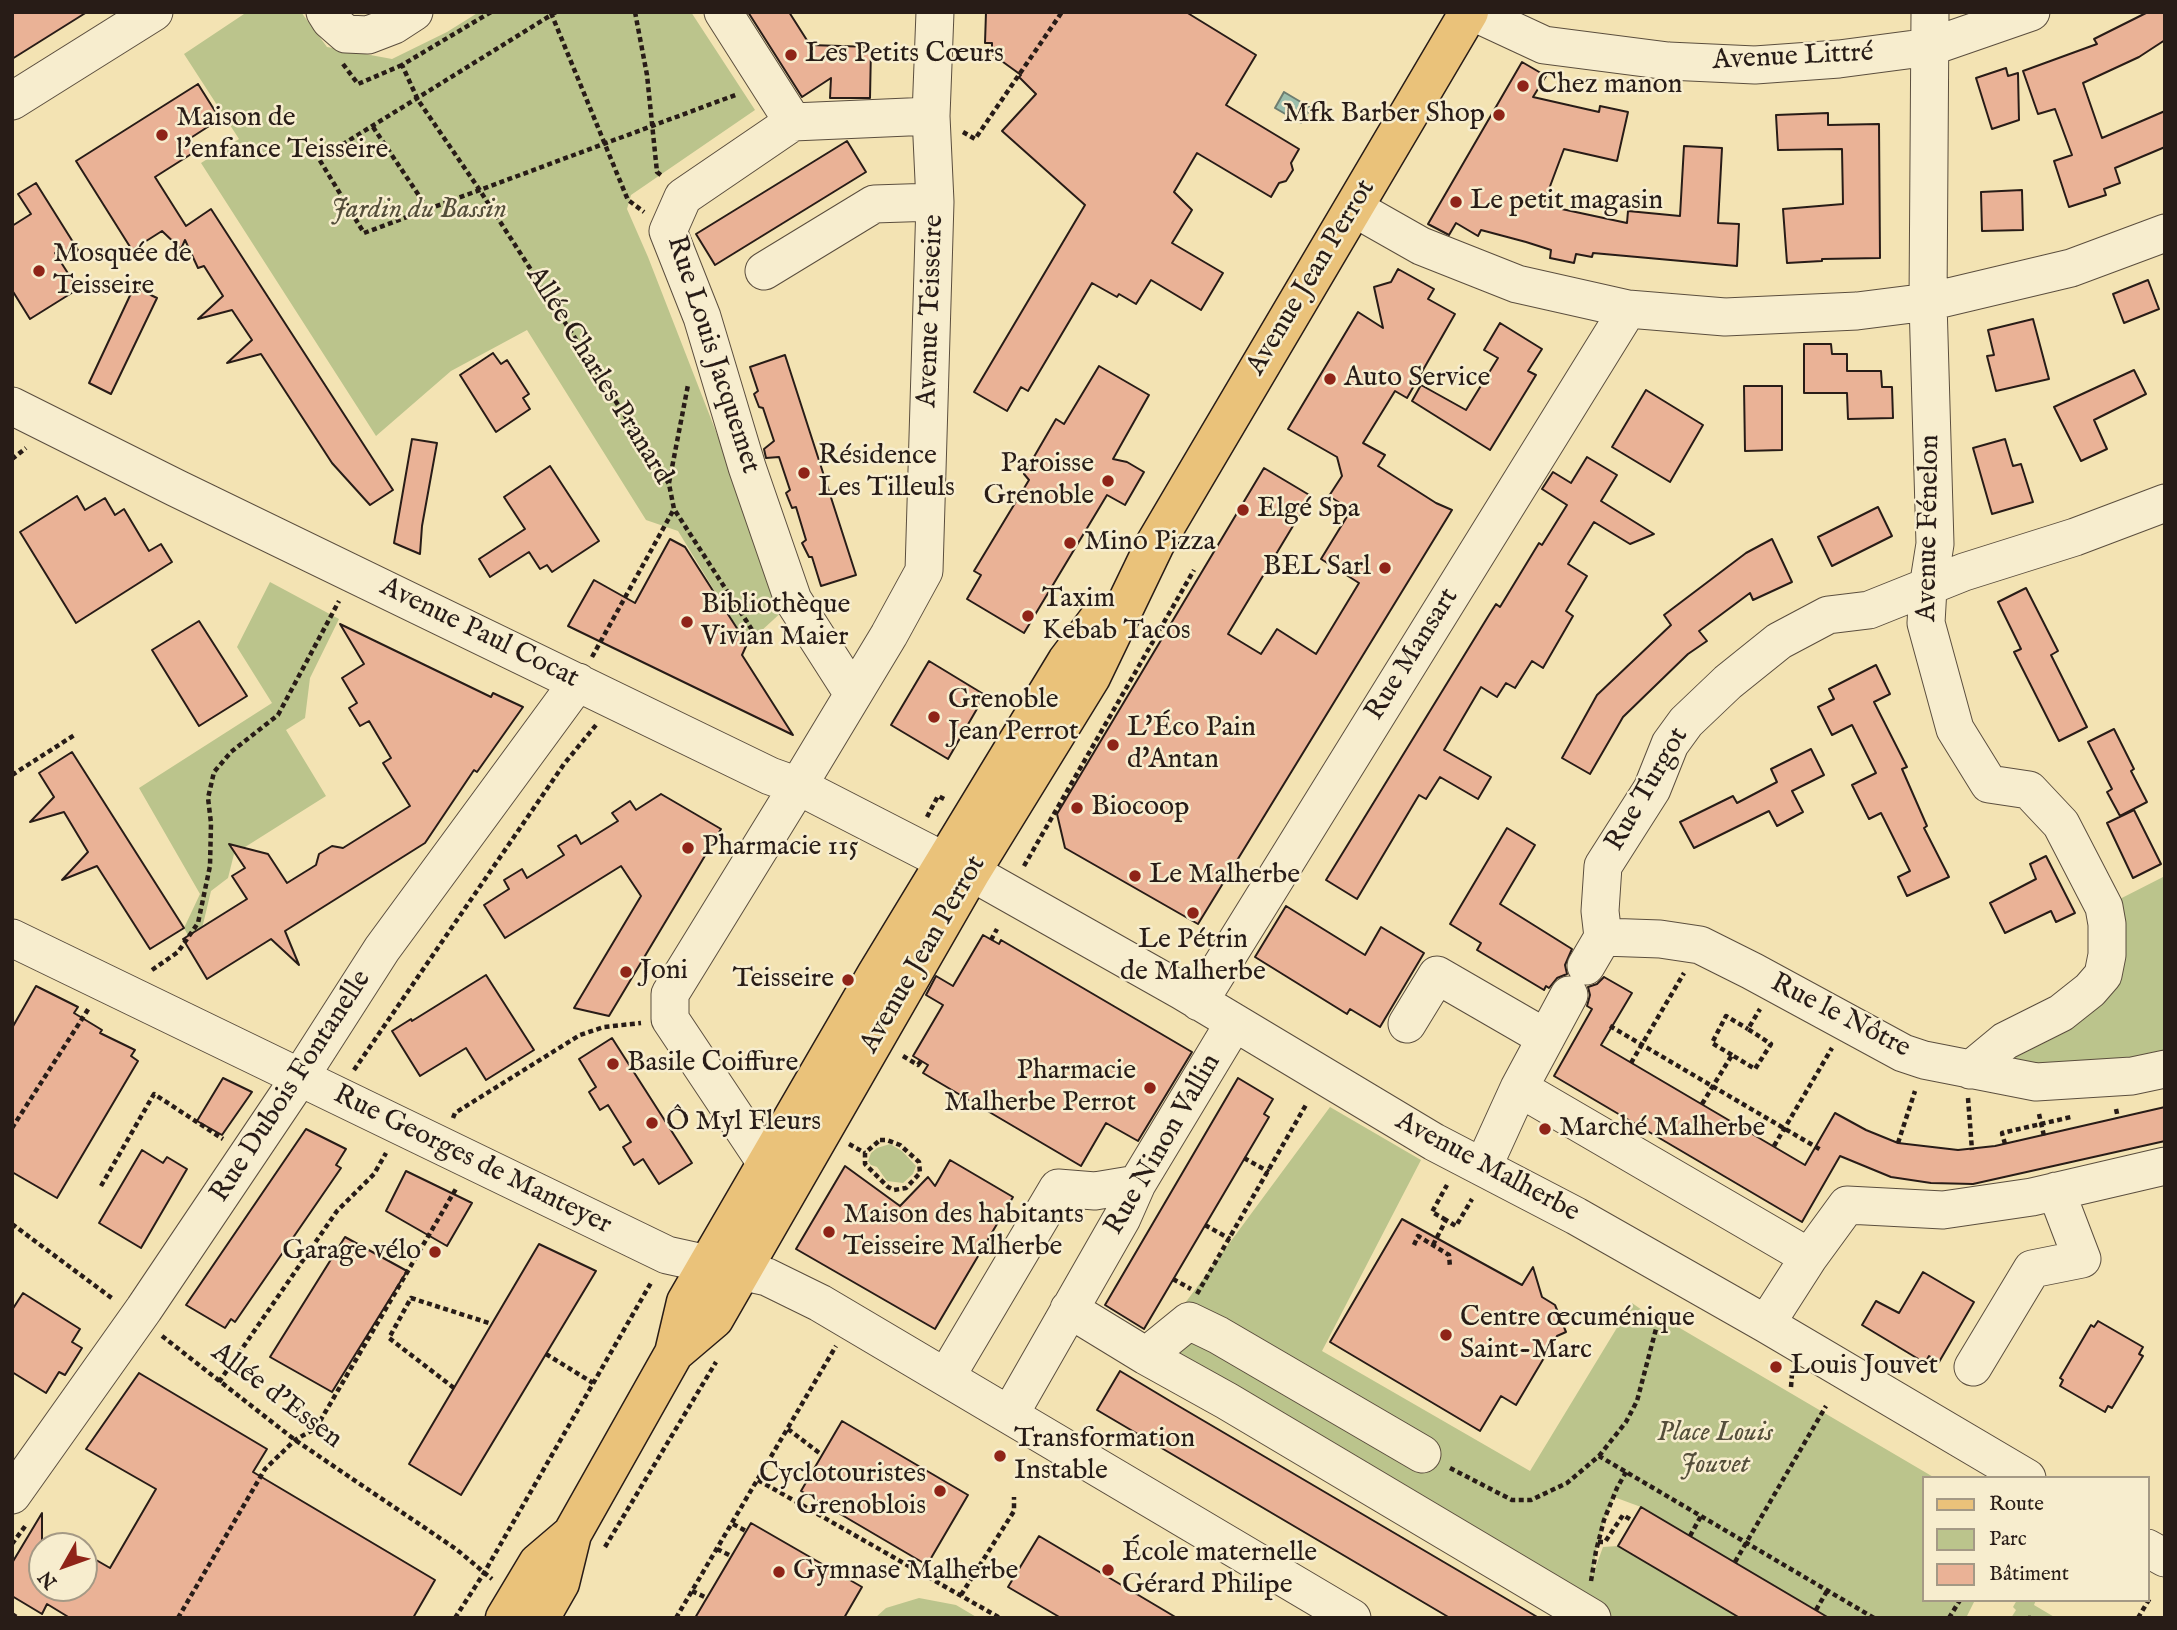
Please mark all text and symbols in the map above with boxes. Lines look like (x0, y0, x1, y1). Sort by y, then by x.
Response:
street label: Avenue Littré (1712, 37, 1874, 79)
place label: Les Petits Cœurs (805, 38, 1004, 72)
marker: Les Petits Cœurs (783, 47, 799, 63)
place label: Chez manon (1537, 69, 1682, 103)
marker: Chez manon (1515, 78, 1531, 94)
place label: Mfk Barber Shop (1283, 98, 1485, 132)
place label: Maison de l'enfance Teisseire (176, 102, 388, 168)
marker: Mfk Barber Shop (1491, 107, 1507, 123)
marker: Maison de l'enfance Teisseire (154, 127, 170, 143)
street label: Avenue Jean Perrot (1240, 174, 1384, 382)
place label: Le petit magasin (1470, 185, 1663, 219)
park label: Jardin du Bassin (331, 194, 507, 228)
marker: Le petit magasin (1448, 194, 1464, 210)
street label: Avenue Teisseire (912, 214, 952, 408)
street label: Rue Louis Jacquemet (658, 232, 766, 478)
place label: Mosquée de Teisseire (53, 238, 192, 304)
street label: Allée Charles Pranard (517, 261, 679, 491)
marker: Mosquée de Teisseire (31, 263, 47, 279)
place label: Auto Service (1344, 362, 1490, 396)
marker: Auto Service (1322, 371, 1338, 387)
street label: Avenue Fénelon (1912, 434, 1948, 622)
place label: Résidence Les Tilleuls (818, 440, 955, 506)
place label: Paroisse Grenoble (983, 448, 1094, 514)
marker: Résidence Les Tilleuls (796, 465, 812, 481)
marker: Paroisse Grenoble (1100, 473, 1116, 489)
place label: Elgé Spa (1257, 493, 1360, 527)
marker: Elgé Spa (1235, 502, 1251, 518)
place label: Mino Pizza (1084, 526, 1216, 560)
marker: Mino Pizza (1062, 535, 1078, 551)
place label: BEL Sarl (1263, 551, 1371, 585)
marker: BEL Sarl (1377, 560, 1393, 576)
street label: Avenue Paul Cocat (374, 571, 584, 697)
place label: Taxim Kebab Tacos (1042, 583, 1191, 649)
street label: Rue Mansart (1359, 583, 1467, 727)
place label: Bibliothèque Vivian Maier (701, 589, 850, 655)
marker: Taxim Kebab Tacos (1020, 608, 1036, 624)
marker: Bibliothèque Vivian Maier (679, 614, 695, 630)
place label: Grenoble Jean Perrot (948, 684, 1079, 750)
marker: Grenoble Jean Perrot (926, 709, 942, 725)
place label: L'Éco Pain d'Antan (1127, 712, 1256, 778)
street label: Rue Turgot (1599, 722, 1697, 858)
marker: L'Éco Pain d'Antan (1105, 737, 1121, 753)
place label: Biocoop (1091, 791, 1189, 825)
marker: Biocoop (1069, 800, 1085, 816)
place label: Pharmacie 115 (702, 831, 859, 865)
marker: Pharmacie 115 (680, 840, 696, 856)
street label: Avenue Jean Perrot (854, 850, 994, 1060)
place label: Le Malherbe (1149, 859, 1300, 893)
marker: Le Malherbe (1127, 868, 1143, 884)
marker: Le Pétrin de Malherbe (1185, 905, 1201, 921)
place label: Le Pétrin de Malherbe (1120, 924, 1266, 990)
place label: Joni (640, 955, 688, 989)
place label: Teisseire (733, 963, 834, 997)
marker: Joni (618, 964, 634, 980)
street label: Rue Dubois Fontanelle (204, 965, 380, 1209)
street label: Rue le Nôtre (1764, 967, 1916, 1067)
marker: Teisseire (840, 972, 856, 988)
place label: Basile Coiffure (627, 1047, 798, 1081)
street label: Rue Ninon Vallin (1099, 1049, 1229, 1241)
place label: Pharmacie Malherbe Perrot (944, 1055, 1136, 1121)
marker: Basile Coiffure (605, 1056, 621, 1072)
street label: Rue Georges de Manteyer (327, 1079, 617, 1243)
marker: Pharmacie Malherbe Perrot (1142, 1080, 1158, 1096)
street label: Avenue Malherbe (1389, 1105, 1585, 1231)
place label: Ô Myl Fleurs (666, 1106, 821, 1140)
place label: Marché Malherbe (1559, 1112, 1765, 1146)
marker: Ô Myl Fleurs (644, 1115, 660, 1131)
marker: Marché Malherbe (1537, 1121, 1553, 1137)
place label: Maison des habitants Teisseire Malherbe (843, 1199, 1084, 1265)
marker: Maison des habitants Teisseire Malherbe (821, 1224, 837, 1240)
place label: Garage vélo (282, 1235, 421, 1269)
marker: Garage vélo (427, 1244, 443, 1260)
place label: Centre œcuménique Saint-Marc (1460, 1302, 1695, 1368)
marker: Centre œcuménique Saint-Marc (1438, 1327, 1454, 1343)
street label: Allée d'Essen (204, 1337, 348, 1457)
place label: Louis Jouvet (1790, 1350, 1938, 1384)
marker: Louis Jouvet (1768, 1359, 1784, 1375)
park label: Place Louis Jouvet (1657, 1417, 1773, 1483)
place label: Transformation Instable (1014, 1423, 1195, 1489)
marker: Transformation Instable (992, 1448, 1008, 1464)
place label: Cyclotouristes Grenoblois (759, 1458, 926, 1524)
legend (1922, 1476, 2149, 1602)
marker: Cyclotouristes Grenoblois (932, 1483, 948, 1499)
text: Route (1989, 1491, 2044, 1518)
text: Parc (1989, 1526, 2027, 1553)
north arrow (28, 1532, 98, 1602)
place label: École maternelle Gérard Philipe (1122, 1537, 1317, 1603)
place label: Gymnase Malherbe (793, 1555, 1018, 1589)
text: Bâtiment (1989, 1561, 2069, 1588)
marker: École maternelle Gérard Philipe (1100, 1562, 1116, 1578)
marker: Gymnase Malherbe (771, 1564, 787, 1580)
text: N (34, 1565, 63, 1593)

